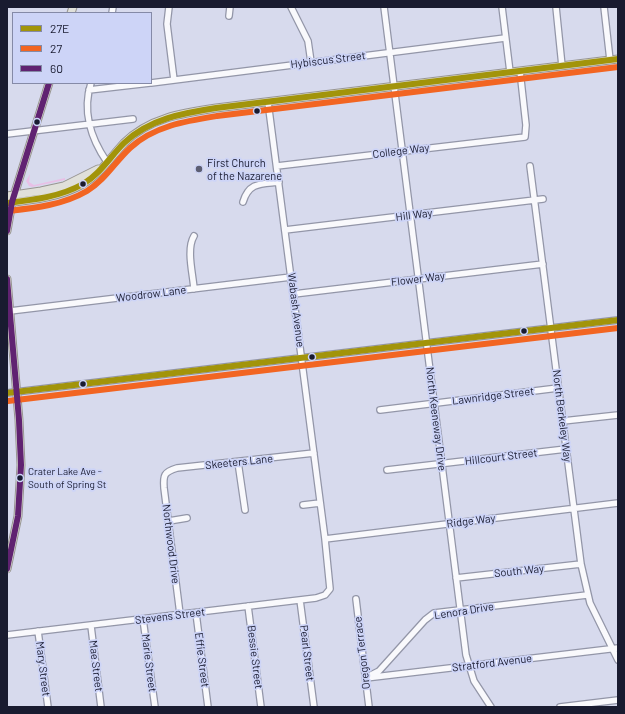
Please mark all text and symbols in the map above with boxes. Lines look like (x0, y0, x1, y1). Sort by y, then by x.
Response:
legend (12, 12, 152, 84)
text: 27E (50, 21, 69, 35)
text: 27 (50, 41, 62, 55)
street label: Hybiscus Street (290, 49, 366, 71)
text: 60 (50, 61, 63, 75)
unlabelled marker (252, 106, 262, 116)
unlabelled marker (32, 117, 42, 127)
street label: College Way (372, 141, 430, 161)
place label: First Church of the Nazarene (207, 156, 282, 182)
marker: First Church of the Nazarene (194, 164, 204, 174)
unlabelled marker (78, 179, 88, 189)
street label: Hill Way (395, 206, 433, 224)
street label: Flower Way (390, 269, 446, 289)
street label: Wabash Avenue (285, 272, 307, 348)
street label: Woodrow Lane (115, 283, 187, 305)
unlabelled marker (519, 326, 529, 336)
unlabelled marker (307, 352, 317, 362)
street label: North Keeneway Drive (423, 366, 449, 472)
street label: North Berkeley Way (550, 369, 574, 463)
unlabelled marker (78, 379, 88, 389)
street label: Lawnridge Street (451, 384, 535, 408)
street label: Hillcourt Street (464, 446, 538, 468)
street label: Skeeters Lane (204, 452, 274, 472)
place label: Crater Lake Ave - South of Spring St (28, 466, 106, 490)
marker: Crater Lake Ave - South of Spring St (15, 473, 25, 483)
street label: Northwood Drive (160, 504, 182, 584)
street label: Ridge Way (446, 511, 496, 531)
street label: South Way (493, 562, 545, 580)
street label: Lenora Drive (433, 600, 495, 622)
street label: Stevens Street (134, 605, 206, 627)
street label: Oregon Terrace (351, 616, 373, 690)
street label: Bessie Street (245, 624, 265, 690)
street label: Pearl Street (297, 624, 317, 682)
street label: Effie Street (192, 632, 212, 688)
street label: Marie Street (139, 633, 159, 693)
street label: Mae Street (86, 640, 106, 692)
street label: Mary Street (33, 641, 53, 697)
street label: Stratford Avenue (451, 652, 533, 674)

